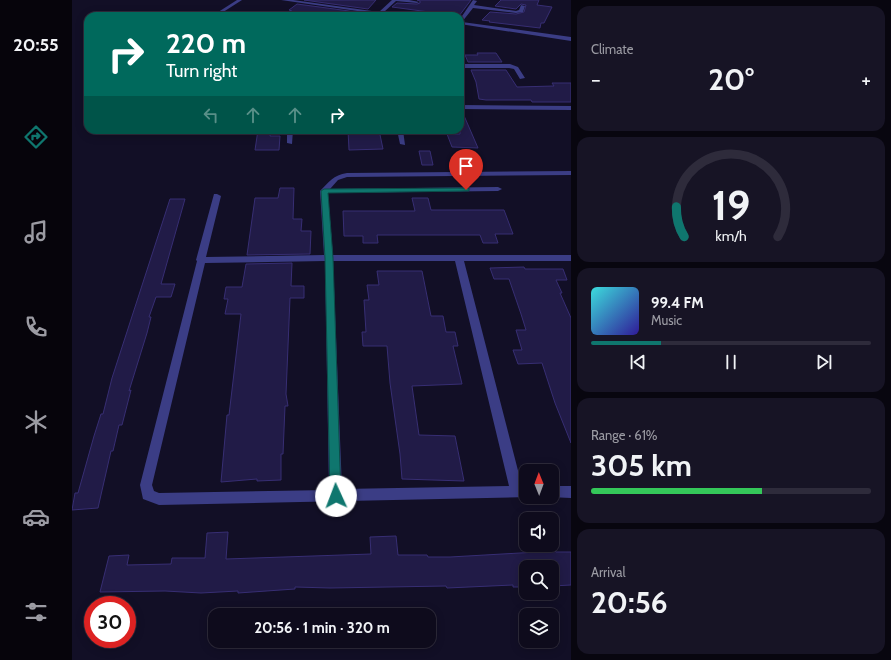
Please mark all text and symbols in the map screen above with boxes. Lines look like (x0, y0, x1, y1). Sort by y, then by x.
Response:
text: 220 m (166, 26, 246, 60)
icon: right (100, 28, 152, 80)
text: 20:55 (13, 34, 59, 56)
text: Climate (591, 41, 633, 57)
text: Turn right (166, 60, 237, 82)
text: 20° (708, 61, 754, 98)
text: − (591, 66, 601, 93)
text: + (861, 66, 871, 93)
icon: left (200, 104, 222, 126)
icon: ahead (242, 104, 264, 126)
icon: ahead (284, 104, 306, 126)
icon: right (326, 104, 348, 126)
icon: directions (22, 123, 50, 151)
pin (449, 149, 483, 190)
icon: arrive (455, 155, 477, 177)
text: 19 (712, 180, 750, 230)
icon: music (22, 218, 50, 246)
text: km/h (715, 227, 747, 245)
text: 99.4 FM (651, 294, 704, 312)
text: Music (651, 312, 682, 328)
icon: phone (22, 313, 50, 341)
icon: previous (627, 351, 649, 373)
icon: pause (720, 351, 742, 373)
icon: next (813, 351, 835, 373)
icon: climate (22, 408, 50, 436)
text: Range · 61% (591, 427, 658, 443)
text: 305 km (591, 447, 692, 484)
north arrow (519, 464, 559, 504)
map controls (519, 464, 559, 648)
position arrow (315, 475, 357, 517)
icon: car (22, 503, 50, 531)
button: sound (519, 512, 559, 552)
button: search (519, 560, 559, 600)
text: Arrival (591, 564, 626, 580)
text: 20:56 (591, 584, 668, 621)
speed limit sign: 30 (84, 596, 136, 648)
icon: filters (22, 598, 50, 626)
button: layers (519, 608, 559, 648)
text: 20:56 · 1 min · 320 m (254, 619, 390, 637)

